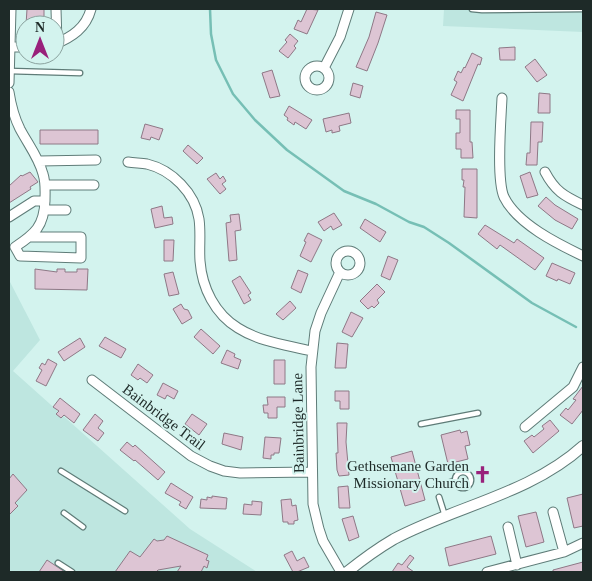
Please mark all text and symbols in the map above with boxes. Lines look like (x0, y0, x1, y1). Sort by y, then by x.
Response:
north arrow (15, 15, 65, 65)
text: N (35, 20, 45, 35)
street label: Bainbridge Lane (289, 372, 307, 473)
street label: Bainbridge Trail (120, 381, 208, 453)
place label: Gethsemane Garden Missionary Church (347, 458, 469, 491)
church icon: Gethsemane Garden Missionary Church (473, 465, 493, 485)

